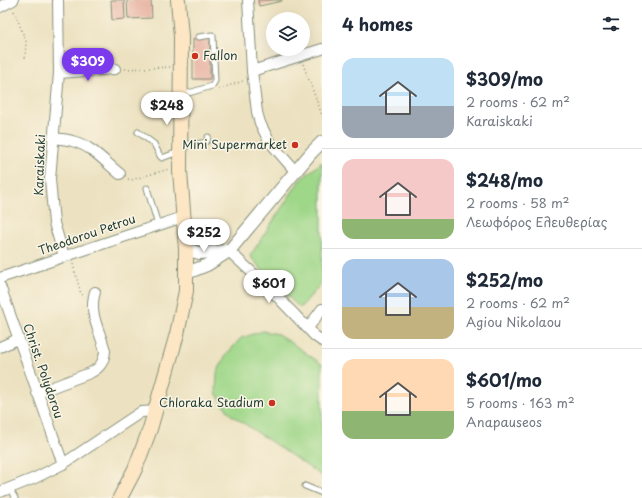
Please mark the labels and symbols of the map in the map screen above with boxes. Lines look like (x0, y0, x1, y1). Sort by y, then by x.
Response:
place label: Fallon (203, 46, 238, 64)
pin: $309 (64, 48, 112, 82)
marker: Fallon (190, 51, 200, 61)
pin: $248 (143, 92, 191, 126)
street label: Karaiskaki (29, 134, 49, 196)
place label: Mini Supermarket (182, 135, 287, 153)
marker: Mini Supermarket (290, 140, 300, 150)
street label: Theodorou Petrou (36, 209, 138, 259)
pin: $252 (180, 219, 228, 253)
pin: $601 (245, 270, 293, 304)
street label: Christ. Polydorou (19, 321, 69, 421)
place label: Chloraka Stadium (159, 393, 264, 411)
marker: Chloraka Stadium (267, 398, 277, 408)

